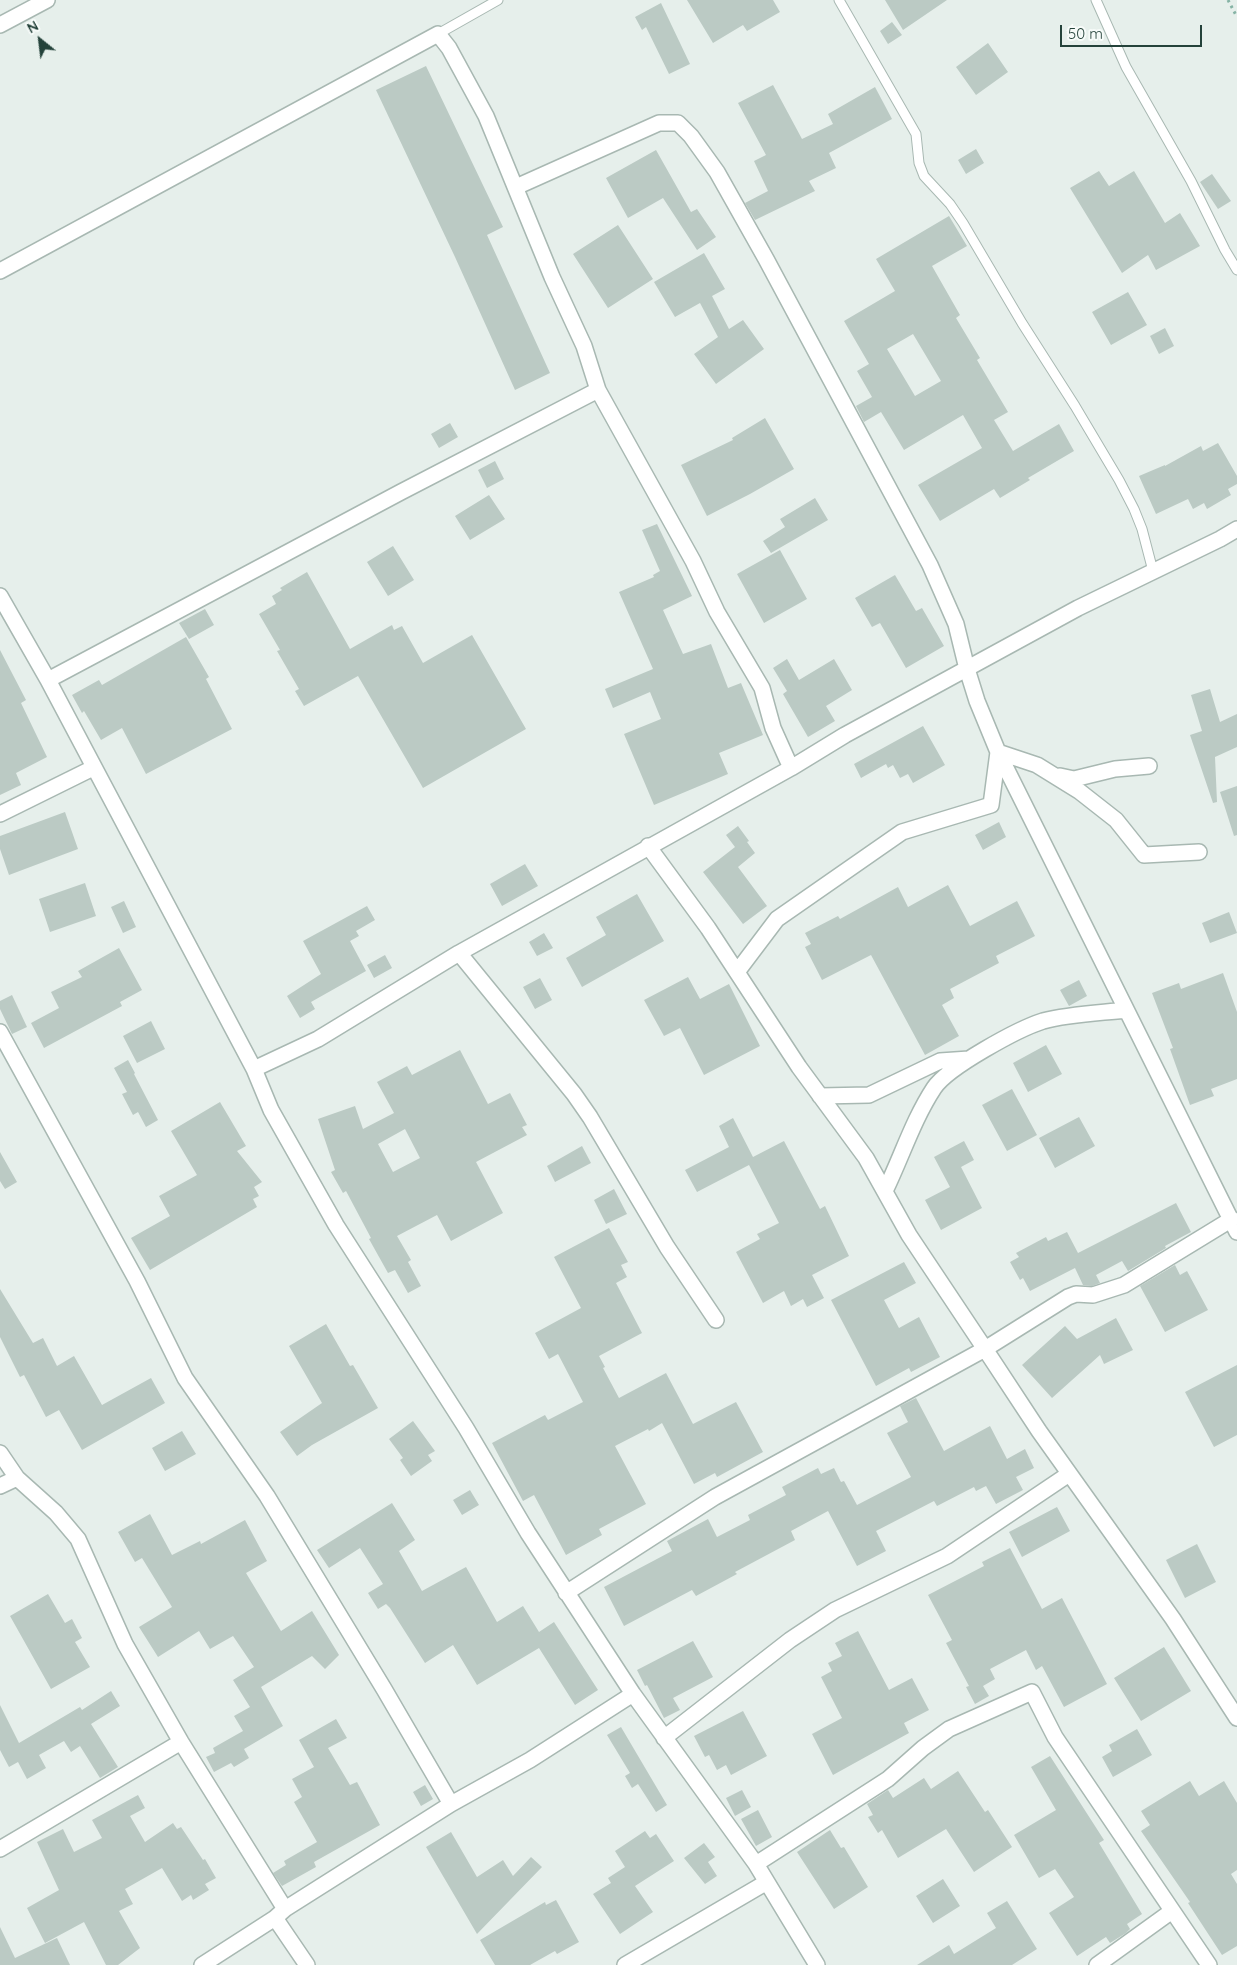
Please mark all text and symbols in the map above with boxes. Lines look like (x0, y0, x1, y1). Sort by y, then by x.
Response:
north arrow (15, 15, 65, 65)
scale bar (1062, 15, 1204, 47)
text: N (24, 17, 42, 37)
text: 50 m (1068, 24, 1103, 43)

